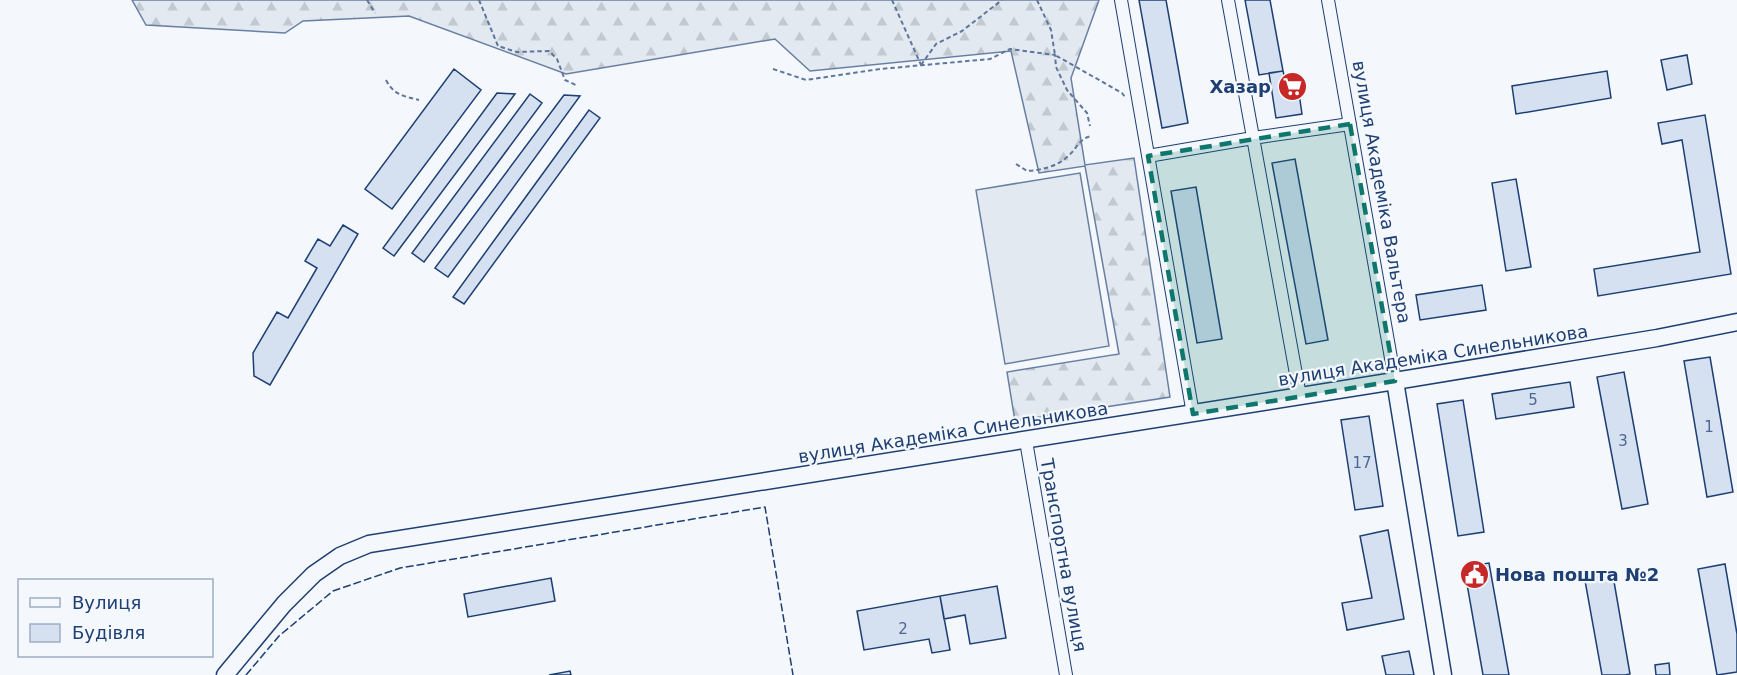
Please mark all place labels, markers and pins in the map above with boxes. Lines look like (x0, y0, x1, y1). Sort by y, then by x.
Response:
supermarket icon: Хазар (1276, 70, 1308, 102)
place label: Хазар (1209, 76, 1271, 97)
public building icon: Нова пошта №2 (1458, 558, 1490, 590)
place label: Нова пошта №2 (1495, 564, 1659, 585)

